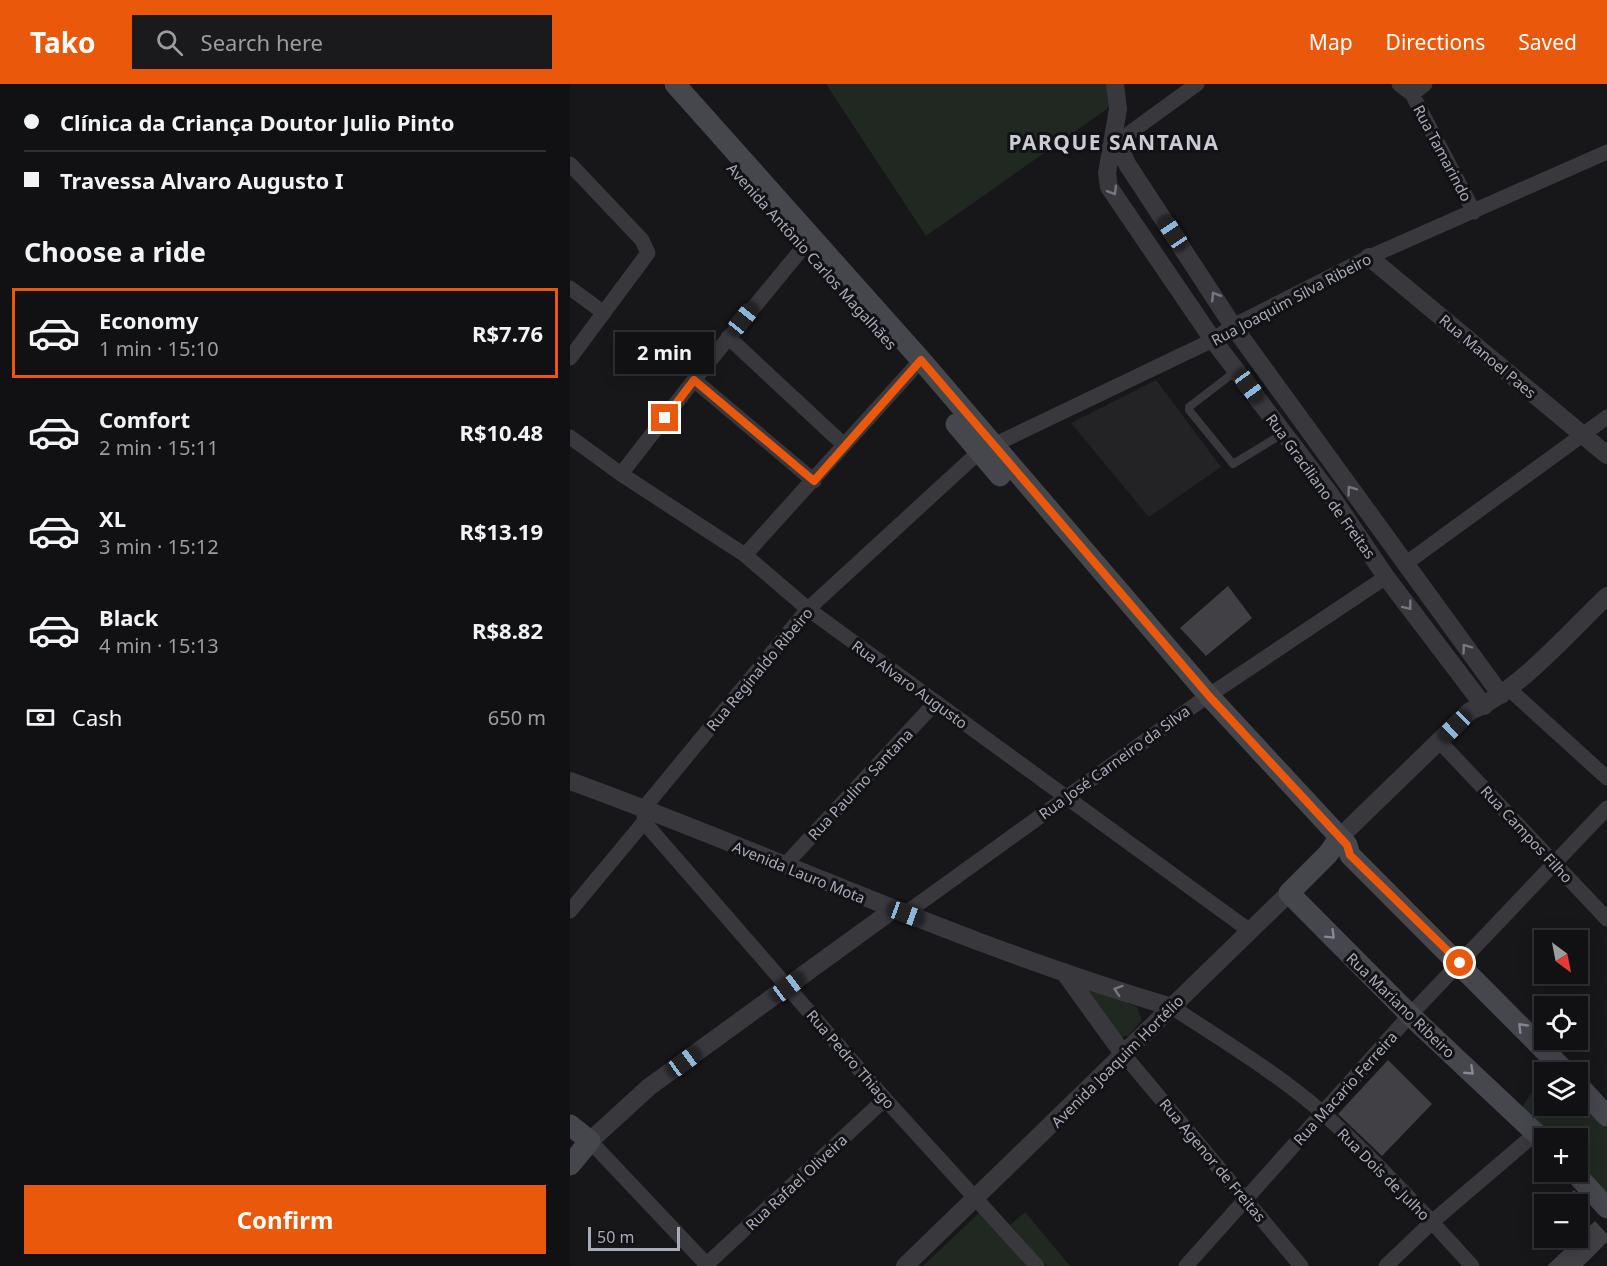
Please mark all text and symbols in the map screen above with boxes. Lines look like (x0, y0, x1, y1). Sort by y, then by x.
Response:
search box (132, 15, 552, 69)
text: Tako (30, 23, 96, 61)
icon: search (153, 26, 186, 59)
text: Search here (201, 27, 323, 57)
text: Map (1309, 28, 1353, 56)
text: Directions (1386, 28, 1485, 56)
text: Saved (1518, 28, 1577, 56)
street label: Rua Tamarindo (1409, 101, 1477, 205)
text: Clínica da Criança Doutor Julio Pinto (60, 107, 454, 137)
district label: PARQUE SANTANA (1009, 128, 1219, 156)
street label: Avenida Antônio Carlos Magalhães (723, 158, 901, 354)
text: Travessa Alvaro Augusto I (60, 165, 344, 195)
one-way arrow (1105, 185, 1117, 195)
car (1155, 213, 1191, 253)
text: Choose a ride (24, 233, 206, 270)
street label: Rua Joaquim Silva Ribeiro (1208, 248, 1374, 350)
one-way arrow (1211, 292, 1222, 303)
car (725, 299, 761, 339)
text: Economy (99, 305, 198, 335)
icon: car (27, 306, 81, 360)
street label: Rua Manoel Paes (1435, 310, 1541, 402)
text: R$7.76 (472, 318, 543, 348)
callout: 2 min (616, 331, 714, 373)
text: 1 min · 15:10 (99, 335, 219, 362)
text: 2 min (637, 339, 692, 366)
car (1231, 366, 1267, 406)
text: Comfort (99, 404, 190, 434)
route end (651, 404, 678, 431)
icon: car (27, 405, 81, 459)
street label: Rua Graciliano de Freitas (1262, 410, 1380, 562)
text: R$10.48 (459, 417, 543, 447)
text: 2 min · 15:11 (99, 434, 219, 461)
one-way arrow (1348, 486, 1359, 497)
text: XL (99, 503, 126, 533)
icon: car (27, 504, 81, 558)
text: R$13.19 (459, 516, 543, 546)
text: 3 min · 15:12 (99, 533, 219, 560)
one-way arrow (1401, 599, 1412, 610)
text: Black (99, 602, 158, 632)
icon: car (27, 603, 81, 657)
street label: Rua Reginaldo Ribeiro (701, 603, 817, 735)
text: R$8.82 (472, 615, 543, 645)
text: 4 min · 15:13 (99, 632, 219, 659)
street label: Rua Alvaro Augusto (848, 635, 972, 733)
one-way arrow (1463, 643, 1474, 654)
street label: Rua José Carneiro da Silva (1035, 700, 1193, 824)
icon: cash (24, 701, 57, 734)
text: Cash (72, 702, 122, 732)
text: 650 m (488, 704, 546, 731)
car (1436, 707, 1474, 745)
street label: Rua Paulino Santana (803, 724, 917, 844)
street label: Rua Campos Filho (1477, 781, 1577, 887)
street label: Avenida Lauro Mota (730, 836, 868, 908)
car (886, 899, 926, 929)
one-way arrow (1323, 928, 1334, 939)
north arrow (1534, 930, 1588, 984)
map controls (1534, 930, 1588, 1248)
street label: Rua Mariano Ribeiro (1342, 948, 1460, 1062)
route start (1446, 949, 1473, 976)
car (768, 969, 808, 1005)
one-way arrow (1113, 984, 1124, 997)
street label: Avenida Joaquim Hortélio (1047, 991, 1187, 1131)
button: locate (1534, 996, 1588, 1050)
street label: Rua Pedro Thiago (803, 1005, 899, 1113)
one-way arrow (1518, 1023, 1529, 1034)
street label: Rua Macario Ferreira (1289, 1027, 1401, 1149)
car (664, 1044, 704, 1080)
button: layers (1534, 1062, 1588, 1116)
one-way arrow (1463, 1064, 1474, 1075)
street label: Rua Agenor de Freitas (1155, 1094, 1271, 1226)
street label: Rua Dois de Julho (1333, 1123, 1435, 1225)
button: + (1534, 1128, 1588, 1182)
street label: Rua Rafael Oliveira (741, 1130, 851, 1234)
button: Confirm (24, 1185, 546, 1254)
button: − (1534, 1194, 1588, 1248)
scale bar (588, 1224, 680, 1252)
text: 50 m (597, 1226, 634, 1248)

